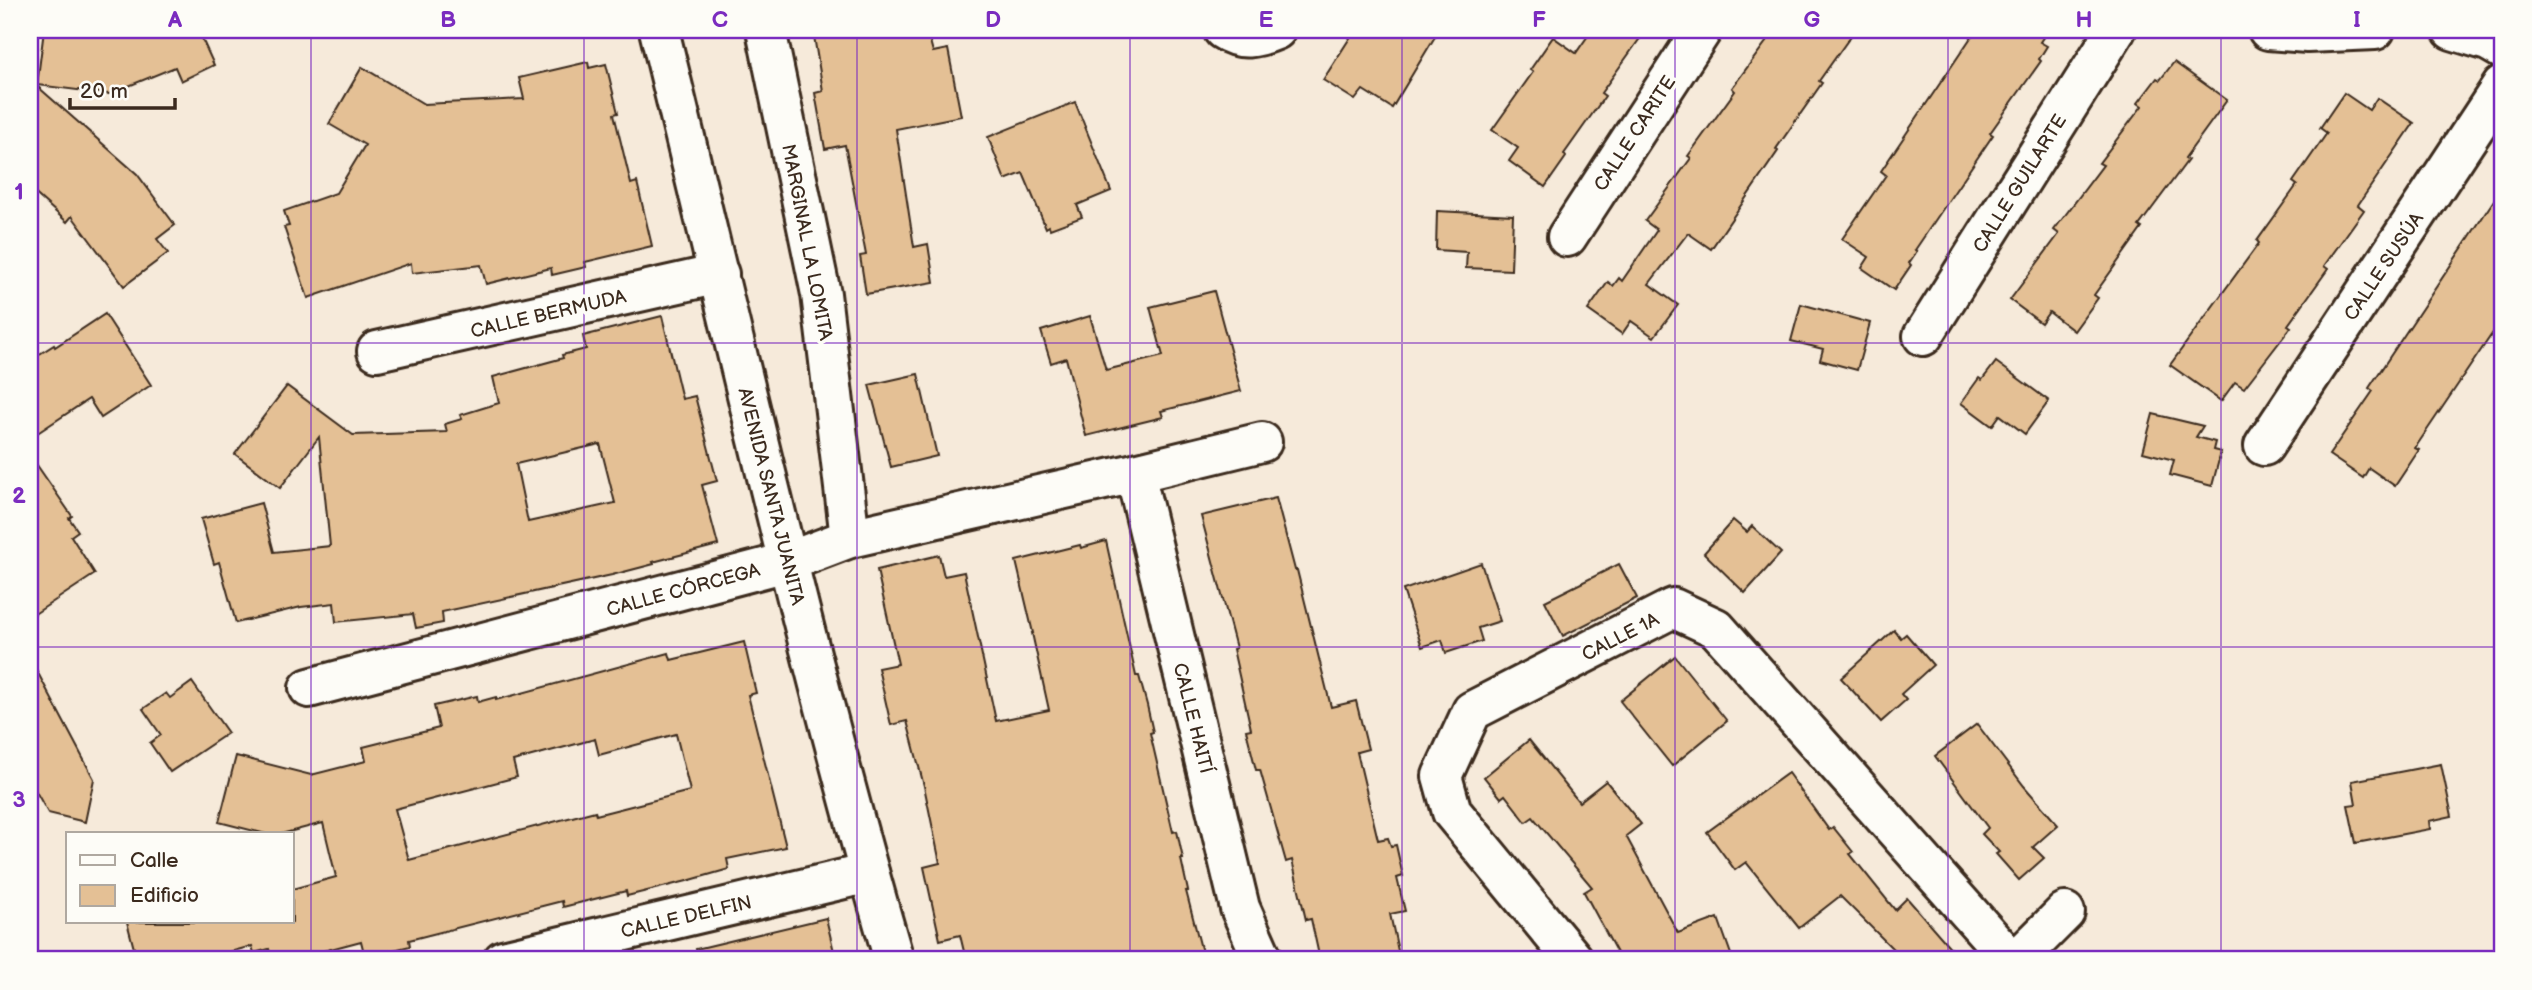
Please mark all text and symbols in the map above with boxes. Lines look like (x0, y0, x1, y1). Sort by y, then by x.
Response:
text: A (167, 6, 183, 34)
text: B (440, 6, 456, 34)
text: C (712, 6, 728, 34)
text: D (985, 6, 1001, 34)
text: E (1259, 6, 1274, 34)
text: F (1532, 6, 1546, 34)
text: G (1804, 6, 1821, 34)
text: H (2075, 6, 2093, 34)
text: I (2353, 6, 2361, 34)
scale bar (70, 66, 175, 110)
street label: CALLE CARITE (1589, 72, 1681, 196)
text: 20 m (80, 79, 128, 104)
street label: CALLE GUILARTE (1968, 110, 2072, 257)
street label: MARGINAL LA LOMITA (776, 142, 837, 343)
text: 1 (14, 178, 24, 206)
street label: CALLE SUSÚA (2339, 207, 2429, 325)
street label: CALLE BERMUDA (468, 285, 629, 344)
street label: AVENIDA SANTA JUANITA (732, 385, 809, 608)
text: 2 (12, 482, 26, 510)
street label: CALLE CÓRCEGA (604, 558, 763, 622)
street label: CALLE 1A (1578, 608, 1663, 667)
street label: CALLE HAITÍ (1168, 660, 1218, 776)
text: 3 (12, 786, 26, 814)
legend (66, 832, 294, 923)
text: Calle (130, 848, 179, 873)
text: Edificio (130, 883, 199, 908)
street label: CALLE DELFIN (619, 891, 754, 944)

